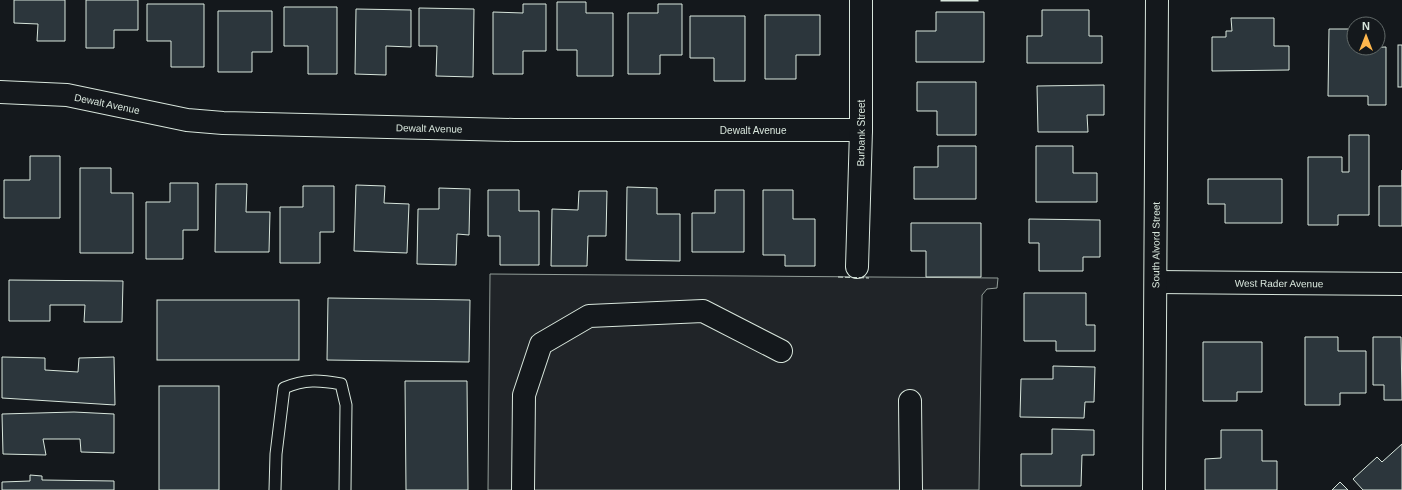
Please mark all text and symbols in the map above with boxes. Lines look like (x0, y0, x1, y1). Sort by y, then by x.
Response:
north arrow (1346, 16, 1386, 56)
text: N (1362, 20, 1370, 32)
street label: Dewalt Avenue (73, 92, 141, 116)
street label: Burbank Street (855, 99, 867, 167)
street label: Dewalt Avenue (396, 122, 463, 135)
street label: Dewalt Avenue (720, 125, 787, 136)
street label: South Alvord Street (1150, 202, 1162, 288)
street label: West Rader Avenue (1235, 278, 1324, 289)

